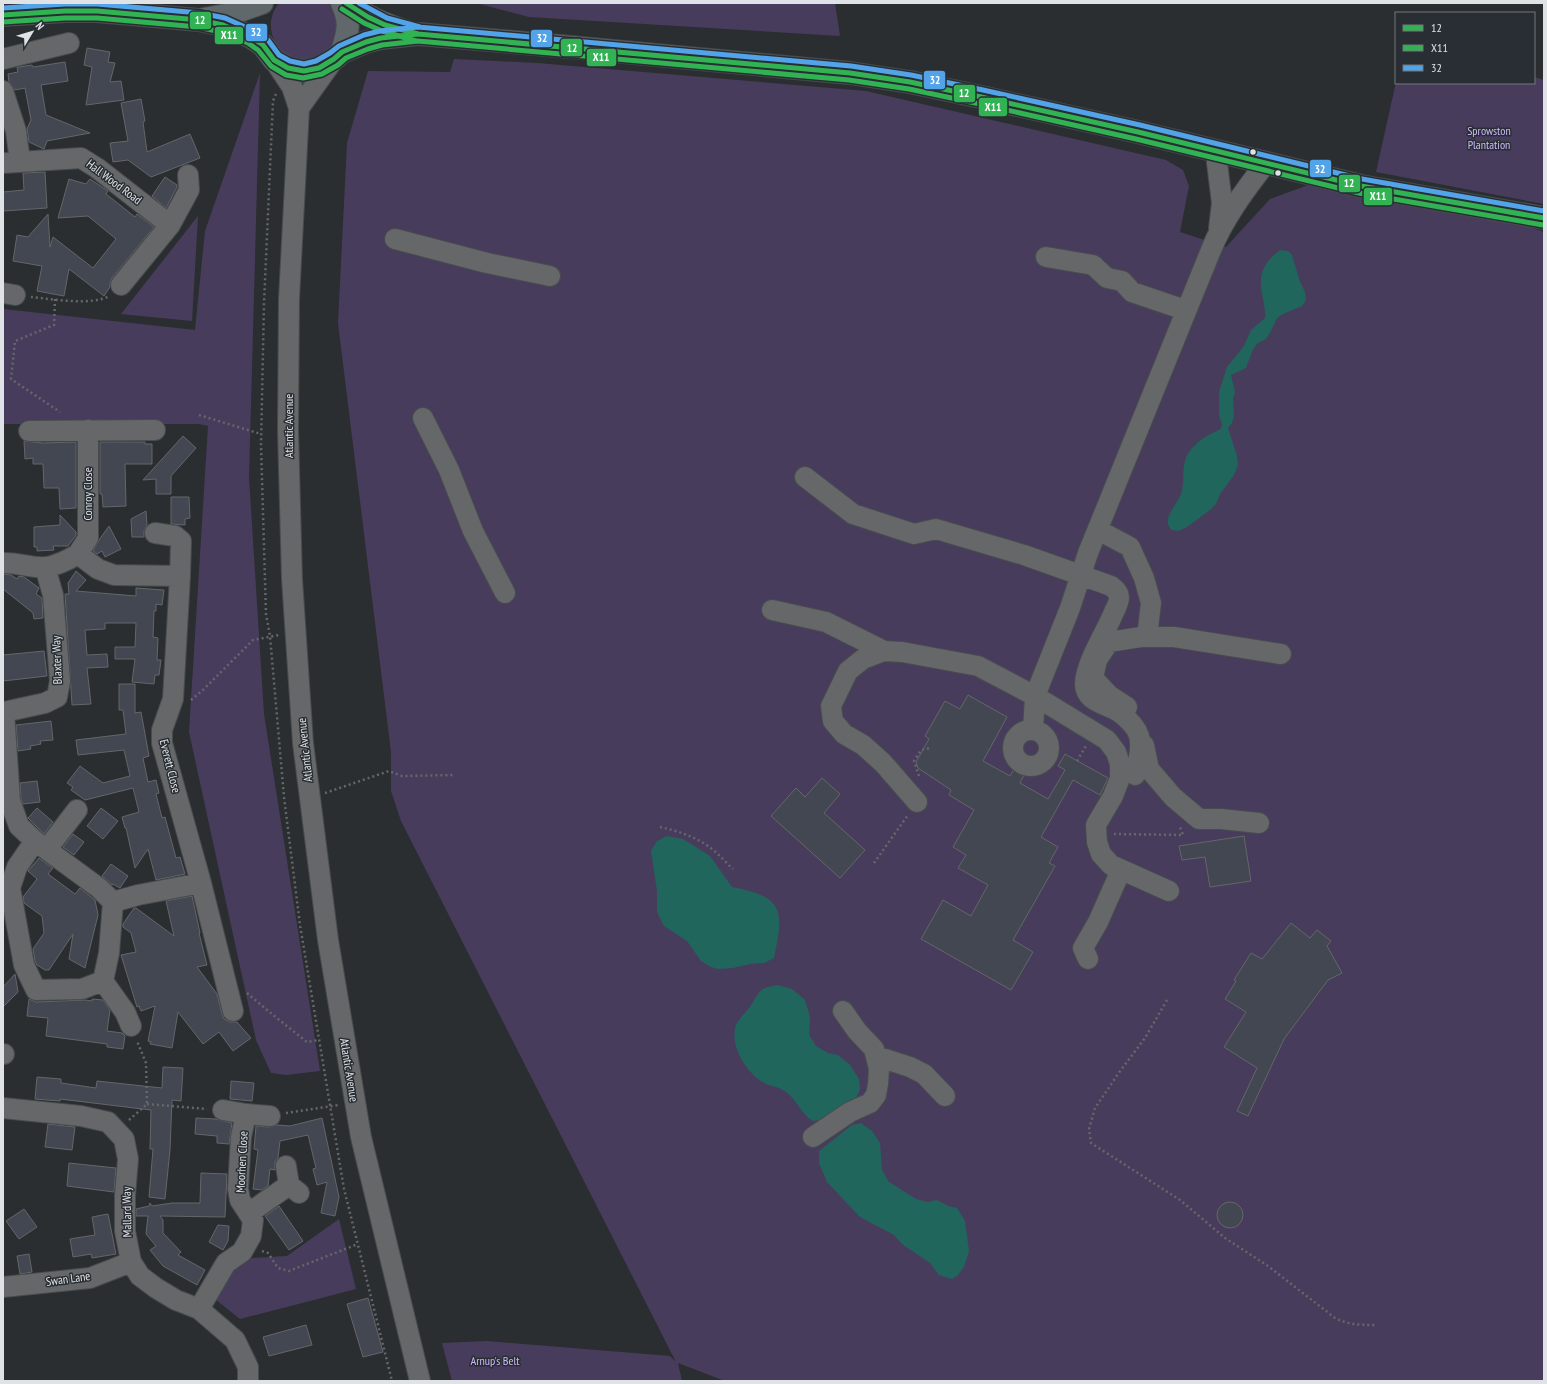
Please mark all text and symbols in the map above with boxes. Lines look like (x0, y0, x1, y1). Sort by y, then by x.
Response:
line badge: 12 (189, 11, 212, 30)
north arrow (12, 12, 52, 52)
legend (1395, 12, 1535, 84)
text: 12 (195, 13, 205, 27)
text: N (33, 19, 47, 33)
text: 12 (1431, 20, 1442, 35)
line badge: 32 (245, 23, 268, 42)
text: 32 (251, 25, 261, 39)
line badge: X11 (214, 26, 244, 45)
text: X11 (221, 28, 237, 42)
line badge: 32 (530, 29, 553, 48)
text: 32 (537, 31, 547, 45)
line badge: 12 (560, 38, 583, 57)
text: X11 (1431, 40, 1448, 55)
text: 12 (567, 41, 577, 55)
line badge: X11 (586, 48, 617, 67)
text: X11 (593, 50, 609, 64)
text: 32 (1431, 60, 1442, 75)
line badge: 32 (923, 70, 946, 90)
text: 32 (930, 73, 940, 87)
line badge: 12 (953, 84, 976, 103)
text: 12 (959, 86, 969, 100)
line badge: X11 (978, 97, 1008, 117)
text: X11 (985, 100, 1001, 114)
park label: Sprowston Plantation (1467, 123, 1511, 152)
unlabelled marker (1248, 147, 1258, 157)
street label: Hall Wood Road (84, 156, 145, 207)
line badge: 32 (1309, 159, 1332, 178)
text: 32 (1315, 162, 1325, 176)
unlabelled marker (1273, 168, 1283, 178)
line badge: 12 (1338, 174, 1361, 193)
text: 12 (1344, 176, 1354, 190)
line badge: X11 (1363, 187, 1393, 206)
text: X11 (1370, 189, 1386, 203)
street label: Atlantic Avenue (281, 394, 296, 458)
street label: Conroy Close (80, 467, 95, 521)
street label: Blaxter Way (48, 635, 65, 685)
street label: Atlantic Avenue (294, 717, 315, 783)
street label: Everett Close (157, 738, 184, 794)
street label: Atlantic Avenue (337, 1037, 362, 1103)
street label: Moorhen Close (232, 1131, 251, 1193)
street label: Mallard Way (119, 1186, 134, 1237)
street label: Swan Lane (45, 1268, 91, 1289)
park label: Arnup's Belt (471, 1353, 520, 1368)

